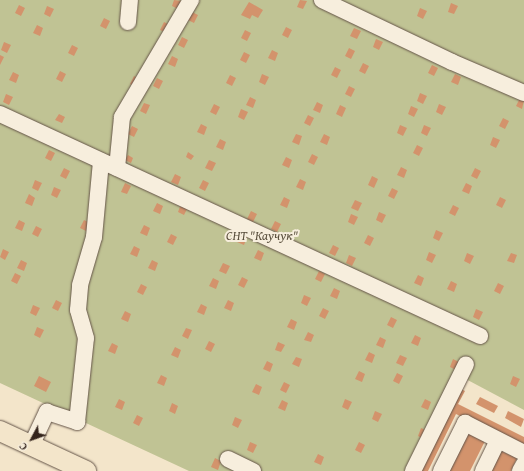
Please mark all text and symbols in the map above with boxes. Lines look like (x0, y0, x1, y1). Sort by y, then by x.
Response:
park label: СНТ "Каучук" (226, 228, 298, 244)
north arrow (12, 419, 52, 459)
text: С (15, 439, 31, 454)

